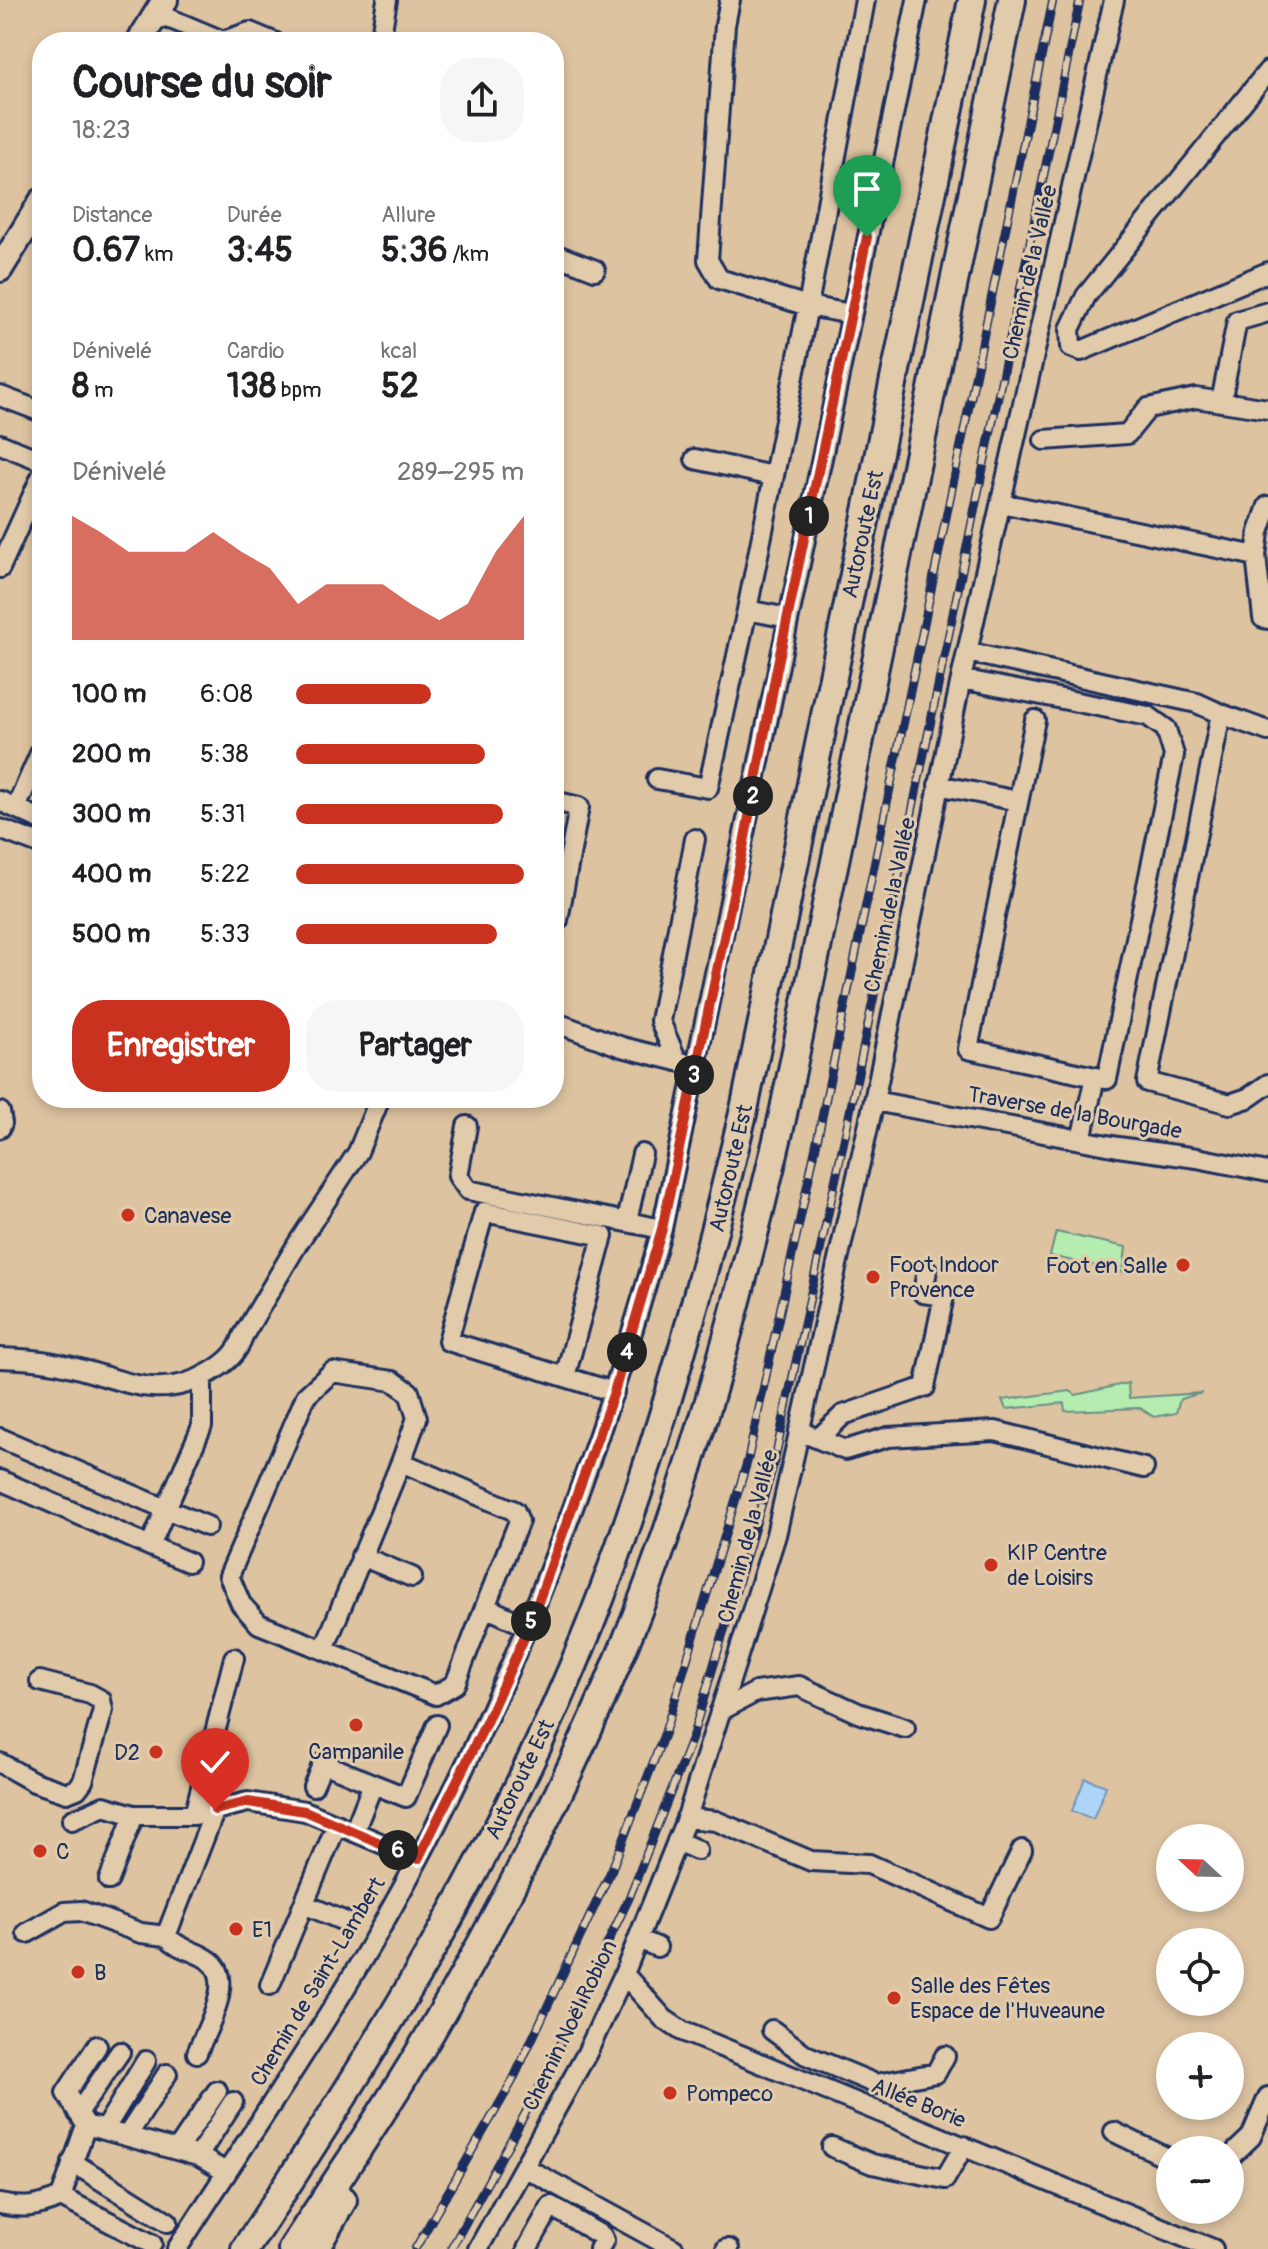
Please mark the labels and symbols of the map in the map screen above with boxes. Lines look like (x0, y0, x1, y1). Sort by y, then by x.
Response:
pin (833, 155, 901, 237)
street label: Chemin de la Vallée (996, 182, 1064, 362)
street label: Autoroute Est (836, 468, 890, 601)
pin: 1 (789, 496, 829, 536)
pin: 2 (733, 776, 773, 816)
street label: Chemin de la Vallée (858, 815, 922, 995)
pin: 3 (674, 1055, 714, 1095)
street label: Traverse de la Bourgade (966, 1080, 1184, 1146)
street label: Autoroute Est (703, 1102, 759, 1235)
place label: Canavese (144, 1202, 231, 1230)
marker: Canavese (119, 1206, 137, 1224)
place label: Foot Indoor Provence (889, 1251, 999, 1304)
place label: Foot en Salle (1046, 1252, 1167, 1280)
marker: Foot en Salle (1174, 1256, 1192, 1274)
marker: Foot Indoor Provence (864, 1268, 882, 1286)
pin: 4 (607, 1332, 647, 1372)
street label: Chemin de la Vallée (711, 1446, 785, 1626)
place label: KIP Centre de Loisirs (1007, 1539, 1107, 1592)
marker: KIP Centre de Loisirs (982, 1556, 1000, 1574)
pin: 5 (511, 1601, 551, 1641)
street label: Autoroute Est (479, 1715, 561, 1844)
marker: Campanile (347, 1716, 365, 1734)
pin (181, 1728, 249, 1810)
place label: Campanile (308, 1738, 404, 1766)
place label: D2 (114, 1739, 140, 1767)
marker: D2 (147, 1743, 165, 1761)
north arrow (1156, 1824, 1244, 1912)
pin: 6 (378, 1830, 418, 1870)
place label: C (56, 1838, 70, 1866)
marker: C (31, 1842, 49, 1860)
street label: Chemin de Saint-Lambert (244, 1872, 392, 2091)
place label: E1 (252, 1916, 272, 1944)
marker: E1 (227, 1920, 245, 1938)
street label: Chemin Noël Robion (516, 1935, 623, 2115)
place label: B (94, 1959, 106, 1987)
marker: B (69, 1963, 87, 1981)
place label: Salle des Fêtes Espace de l'Huveaune (910, 1972, 1105, 2025)
marker: Salle des Fêtes Espace de l'Huveaune (885, 1989, 903, 2007)
street label: Allée Borie (867, 2071, 970, 2134)
place label: Pompeco (686, 2080, 773, 2108)
marker: Pompeco (661, 2084, 679, 2102)

